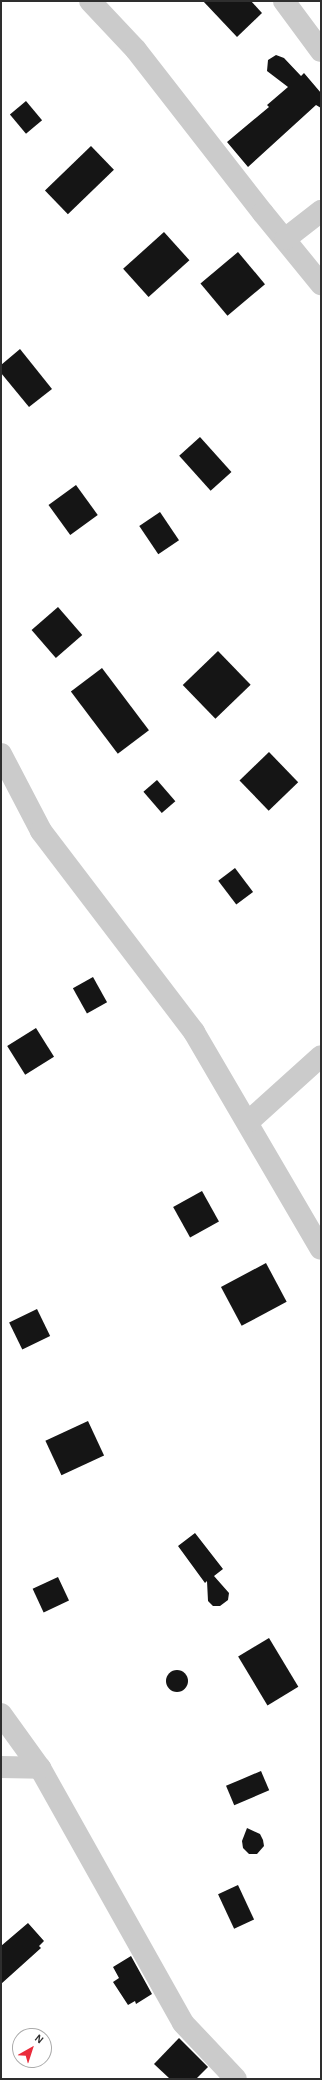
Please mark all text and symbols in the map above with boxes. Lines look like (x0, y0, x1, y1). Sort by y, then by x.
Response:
north arrow (12, 2028, 52, 2068)
text: N (33, 2032, 46, 2046)

